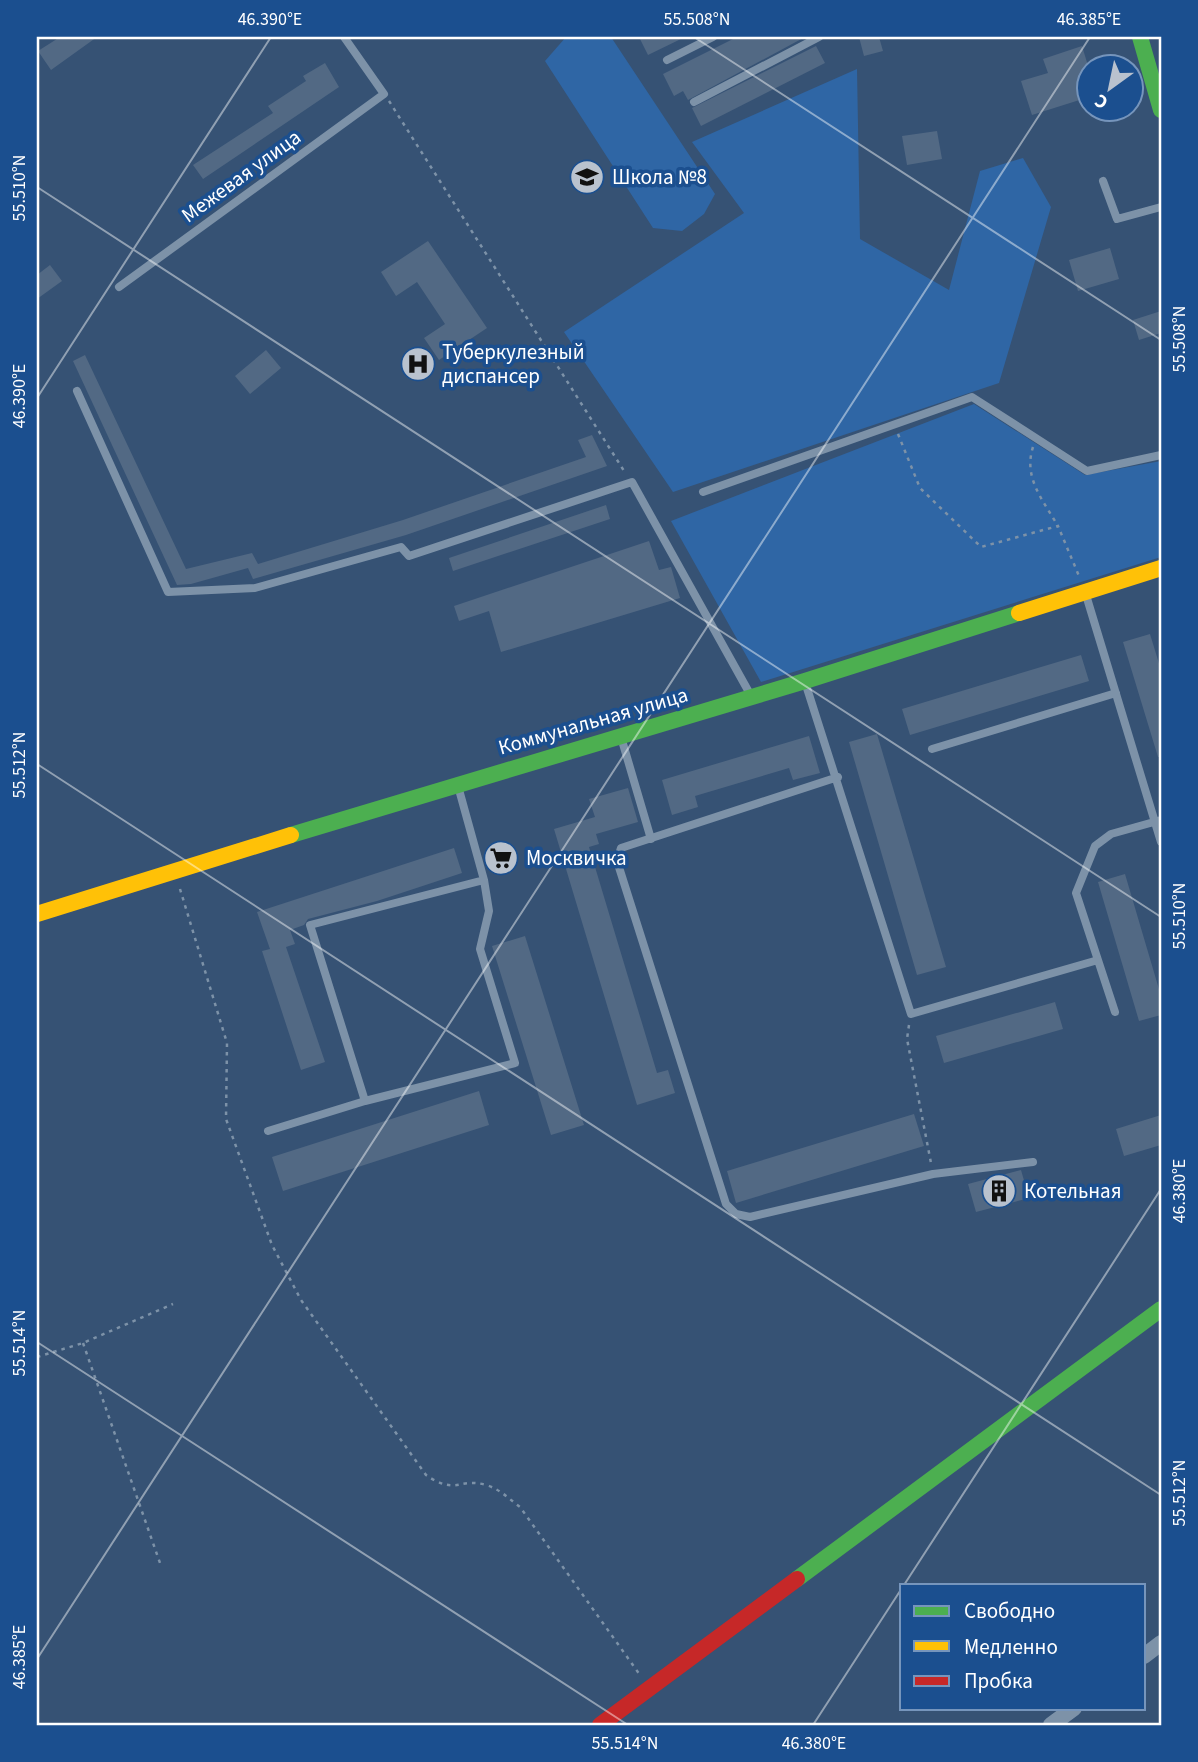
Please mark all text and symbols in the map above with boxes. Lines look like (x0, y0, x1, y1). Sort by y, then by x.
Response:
text: 46.390°E (238, 7, 302, 32)
text: 55.508°N (664, 7, 730, 32)
text: 46.385°E (1057, 7, 1121, 32)
north arrow (1076, 52, 1146, 122)
text: С (1090, 87, 1114, 115)
street label: Межевая улица (175, 122, 307, 230)
text: 55.510°N (7, 155, 32, 221)
school or university icon: Школа №8 (568, 158, 606, 196)
place label: Школа №8 (612, 162, 707, 192)
text: 55.508°N (1167, 306, 1192, 372)
place label: Туберкулезный диспансер (442, 337, 585, 391)
hospital icon: Туберкулезный диспансер (399, 345, 437, 383)
text: 46.390°E (7, 364, 32, 428)
street label: Коммунальная улица (495, 680, 691, 762)
text: 55.512°N (7, 732, 32, 798)
supermarket icon: Москвичка (482, 839, 520, 877)
place label: Москвичка (526, 843, 627, 873)
text: 55.510°N (1167, 883, 1192, 949)
text: 46.380°E (1167, 1159, 1192, 1223)
building icon: Котельная (980, 1172, 1018, 1210)
place label: Котельная (1024, 1176, 1121, 1206)
text: 55.514°N (7, 1310, 32, 1376)
text: 55.512°N (1167, 1460, 1192, 1526)
legend (900, 1584, 1146, 1710)
text: Свободно (964, 1596, 1055, 1626)
text: 46.385°E (7, 1625, 32, 1689)
text: Медленно (964, 1632, 1058, 1662)
text: Пробка (964, 1666, 1033, 1696)
text: 55.514°N (592, 1731, 658, 1756)
text: 46.380°E (782, 1731, 846, 1756)

